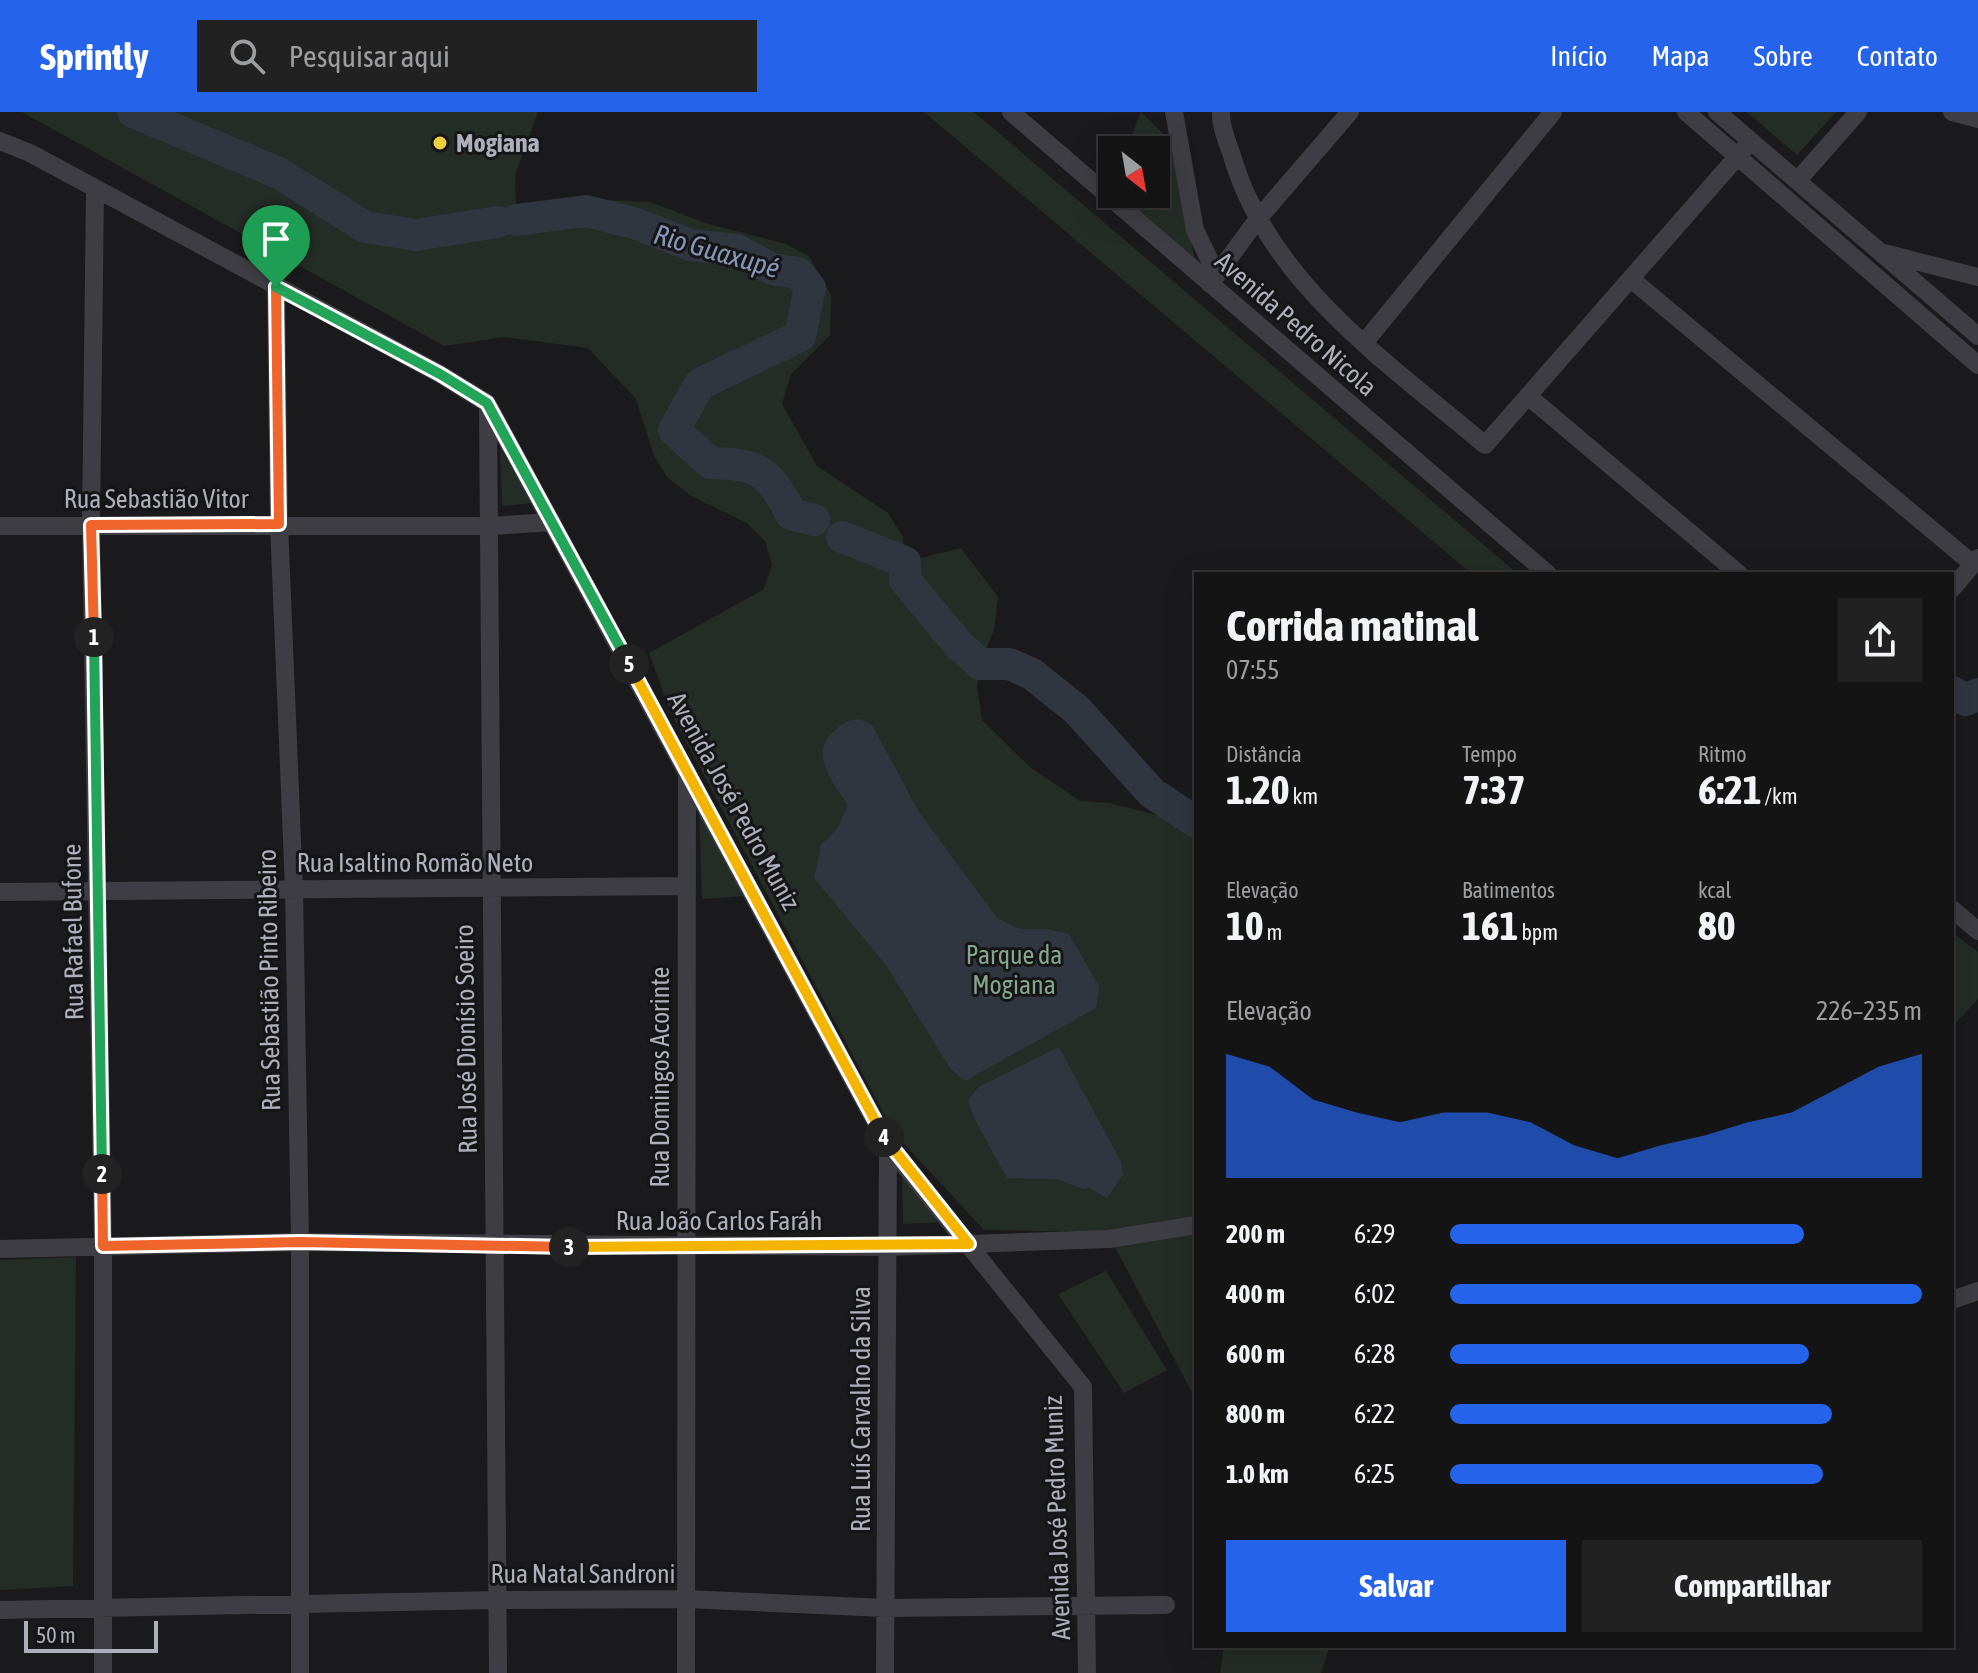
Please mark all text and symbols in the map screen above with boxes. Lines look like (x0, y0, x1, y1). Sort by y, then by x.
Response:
search box (197, 20, 757, 92)
icon: search (225, 34, 269, 78)
text: Sprintly (40, 35, 149, 78)
text: Pesquisar aqui (289, 39, 450, 73)
text: Início (1550, 40, 1607, 72)
text: Mapa (1651, 40, 1709, 72)
text: Sobre (1753, 40, 1813, 72)
text: Contato (1857, 40, 1938, 72)
place label: Mogiana (456, 128, 540, 158)
marker: Mogiana (431, 134, 449, 152)
north arrow (1098, 136, 1170, 208)
map controls (1098, 136, 1170, 208)
pin (242, 205, 310, 287)
icon: arrive (254, 217, 298, 261)
water label: Rio Guaxupé (650, 218, 784, 284)
street label: Avenida Pedro Nicola (1209, 246, 1383, 402)
street label: Rua Sebastião Vitor (64, 484, 249, 514)
button: share (1838, 598, 1922, 682)
text: Corrida matinal (1226, 600, 1478, 650)
pin: 1 (74, 617, 114, 657)
text: 1 (89, 624, 99, 650)
pin: 5 (609, 644, 649, 684)
text: 5 (624, 651, 634, 677)
text: 07:55 (1226, 655, 1280, 685)
street label: Avenida José Pedro Muniz (662, 687, 806, 915)
text: Distância (1226, 741, 1302, 767)
text: Tempo (1462, 741, 1517, 767)
text: Ritmo (1698, 741, 1747, 767)
text: 1.20 (1226, 767, 1290, 812)
text: 7:37 (1462, 767, 1526, 812)
text: 6:21 (1698, 767, 1762, 812)
text: km (1290, 783, 1318, 809)
text: /km (1762, 783, 1798, 809)
street label: Rua Rafael Bufone (56, 843, 90, 1021)
street label: Rua Isaltino Romão Neto (297, 848, 533, 878)
street label: Rua Sebastião Pinto Ribeiro (252, 849, 286, 1111)
text: Elevação (1226, 877, 1299, 903)
text: Batimentos (1462, 877, 1555, 903)
text: kcal (1698, 877, 1731, 903)
text: 10 (1226, 903, 1264, 948)
text: 161 (1462, 903, 1518, 948)
text: 80 (1698, 903, 1736, 948)
text: m (1264, 919, 1282, 945)
text: bpm (1518, 919, 1558, 945)
street label: Rua José Dionísio Soeiro (449, 924, 483, 1154)
park label: Parque da Mogiana (966, 940, 1062, 1000)
street label: Rua Domingos Acorinte (645, 967, 675, 1187)
text: Elevação (1226, 996, 1312, 1026)
text: 226–235 m (1816, 996, 1922, 1026)
pin: 4 (864, 1117, 904, 1157)
text: 4 (879, 1124, 889, 1150)
pin: 2 (82, 1154, 122, 1194)
text: 2 (97, 1161, 107, 1187)
street label: Rua João Carlos Faráh (616, 1206, 822, 1236)
text: 200 m (1226, 1219, 1285, 1249)
text: 6:29 (1354, 1219, 1395, 1249)
pin: 3 (549, 1227, 589, 1267)
text: 3 (564, 1234, 574, 1260)
text: 400 m (1226, 1279, 1285, 1309)
text: 6:02 (1354, 1279, 1396, 1309)
street label: Rua Luís Carvalho da Silva (846, 1286, 876, 1532)
text: 600 m (1226, 1339, 1285, 1369)
text: 6:28 (1354, 1339, 1395, 1369)
street label: Avenida José Pedro Muniz (1038, 1395, 1076, 1641)
text: 800 m (1226, 1399, 1285, 1429)
text: 6:22 (1354, 1399, 1395, 1429)
text: 1.0 km (1226, 1459, 1289, 1489)
text: 6:25 (1354, 1459, 1395, 1489)
button: Salvar (1226, 1540, 1566, 1632)
button: Compartilhar (1582, 1540, 1922, 1632)
street label: Rua Natal Sandroni (490, 1559, 676, 1589)
scale bar (24, 1617, 158, 1653)
text: 50 m (36, 1622, 76, 1648)

